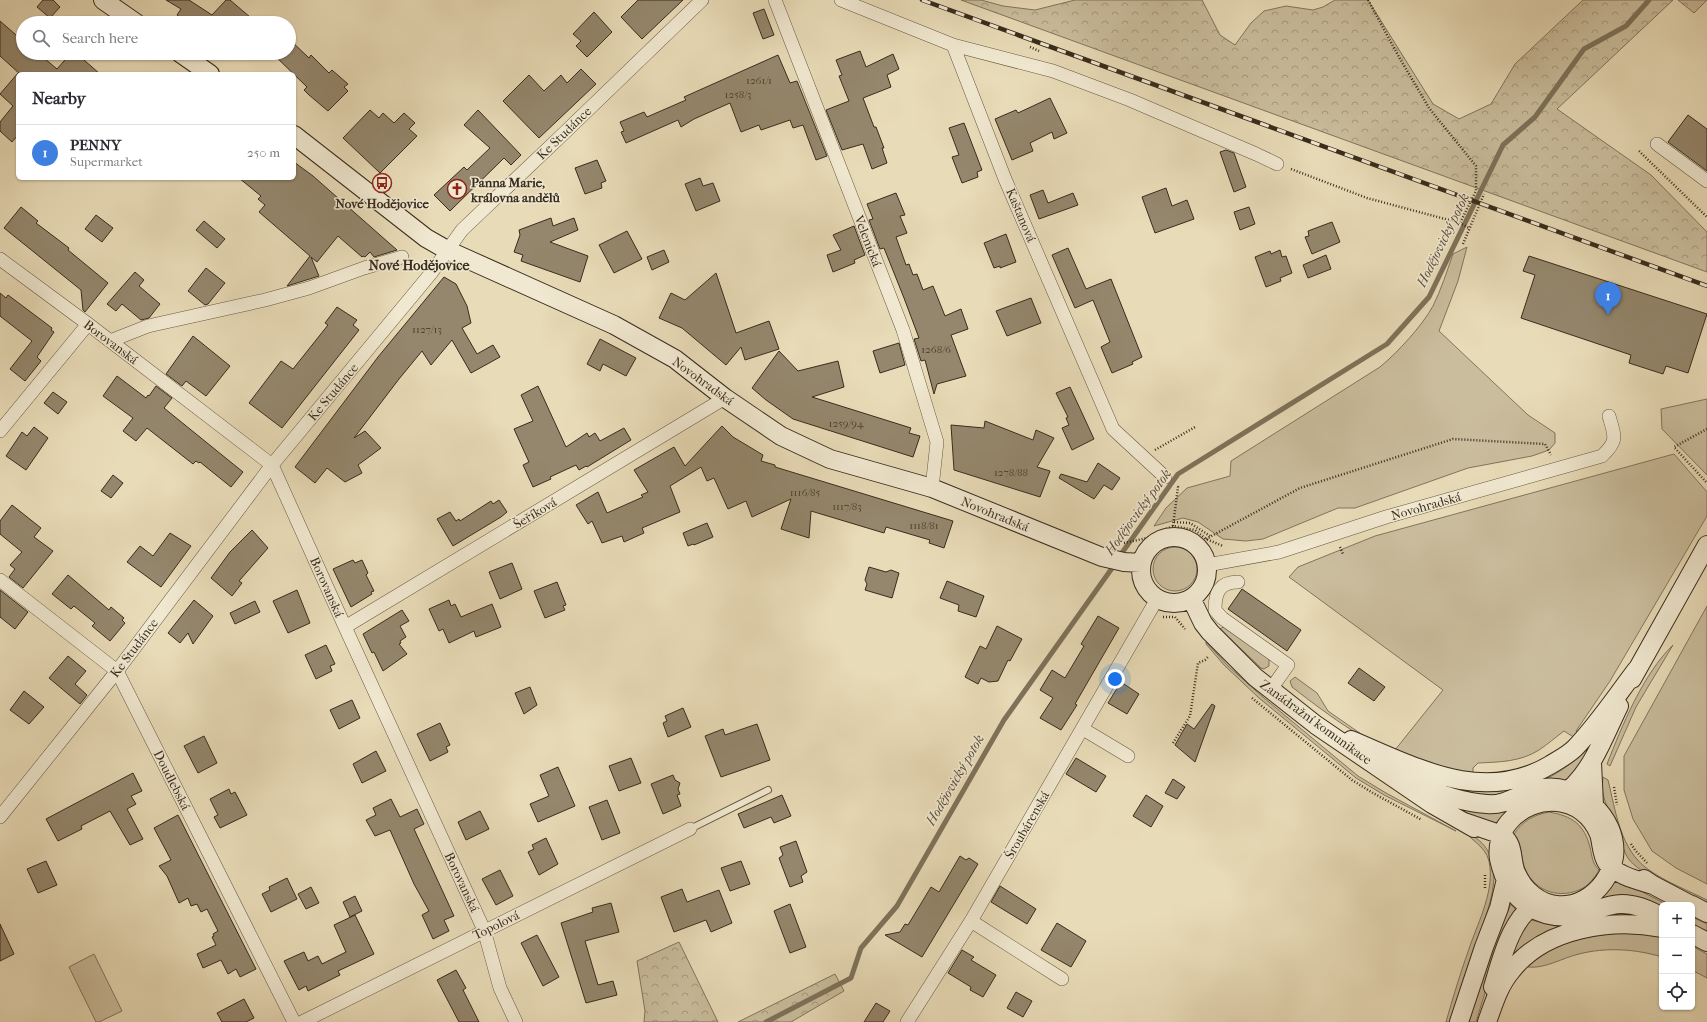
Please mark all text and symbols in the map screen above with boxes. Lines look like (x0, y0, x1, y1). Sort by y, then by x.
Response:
search box (16, 16, 296, 60)
icon: search (30, 27, 52, 49)
text: Search here (62, 29, 138, 47)
house number: 1261/1 (746, 74, 772, 87)
text: Nearby (32, 88, 86, 108)
house number: 1258/3 (724, 88, 752, 101)
street label: Ke Studánce (534, 103, 595, 163)
text: PENNY (70, 136, 121, 154)
text: 1 (43, 145, 47, 160)
text: 250 m (247, 145, 280, 160)
text: Supermarket (70, 154, 143, 169)
bus stop icon: Nové Hodějovice (371, 172, 393, 194)
place label: Panna Marie, královna andělů (470, 175, 560, 205)
church icon: Panna Marie, královna andělů (446, 178, 468, 200)
street label: Kaštanová (1003, 186, 1039, 245)
water label: Hodějovický potok (1412, 190, 1473, 291)
place label: Nové Hodějovice (335, 196, 429, 211)
street label: Velenická (851, 212, 885, 270)
district label: Nové Hodějovice (369, 257, 470, 274)
pin: 1 (1595, 282, 1621, 315)
street label: Borovanská (81, 317, 142, 368)
house number: 1127/13 (412, 323, 442, 336)
house number: 1268/6 (921, 343, 951, 356)
street label: Novohradská (669, 354, 737, 409)
street label: Ke Studánce (305, 360, 362, 424)
house number: 1259/94 (829, 417, 864, 430)
house number: 1278/88 (994, 466, 1028, 479)
water label: Hodějovický potok (1100, 466, 1175, 559)
house number: 1116/85 (790, 486, 821, 499)
street label: Novohradská (1389, 489, 1464, 523)
street label: Šeříková (511, 494, 560, 532)
street label: Novohradská (959, 494, 1032, 535)
house number: 1117/83 (832, 500, 862, 513)
house number: 1118/81 (909, 519, 939, 532)
street label: Borovanská (307, 555, 347, 620)
street label: Ke Studánce (107, 615, 161, 680)
your location (1105, 669, 1125, 689)
street label: Zanádražní komunikace (1257, 676, 1375, 768)
water label: Hodějovický potok (922, 731, 988, 829)
street label: Doudlebská (151, 748, 194, 813)
street label: Šroubárenská (1002, 788, 1053, 862)
street label: Borovanská (442, 850, 483, 915)
map controls (1659, 902, 1695, 1010)
button: + (1659, 902, 1695, 938)
street label: Topolová (470, 907, 523, 943)
button: − (1659, 938, 1695, 974)
button: locate (1659, 974, 1695, 1010)

